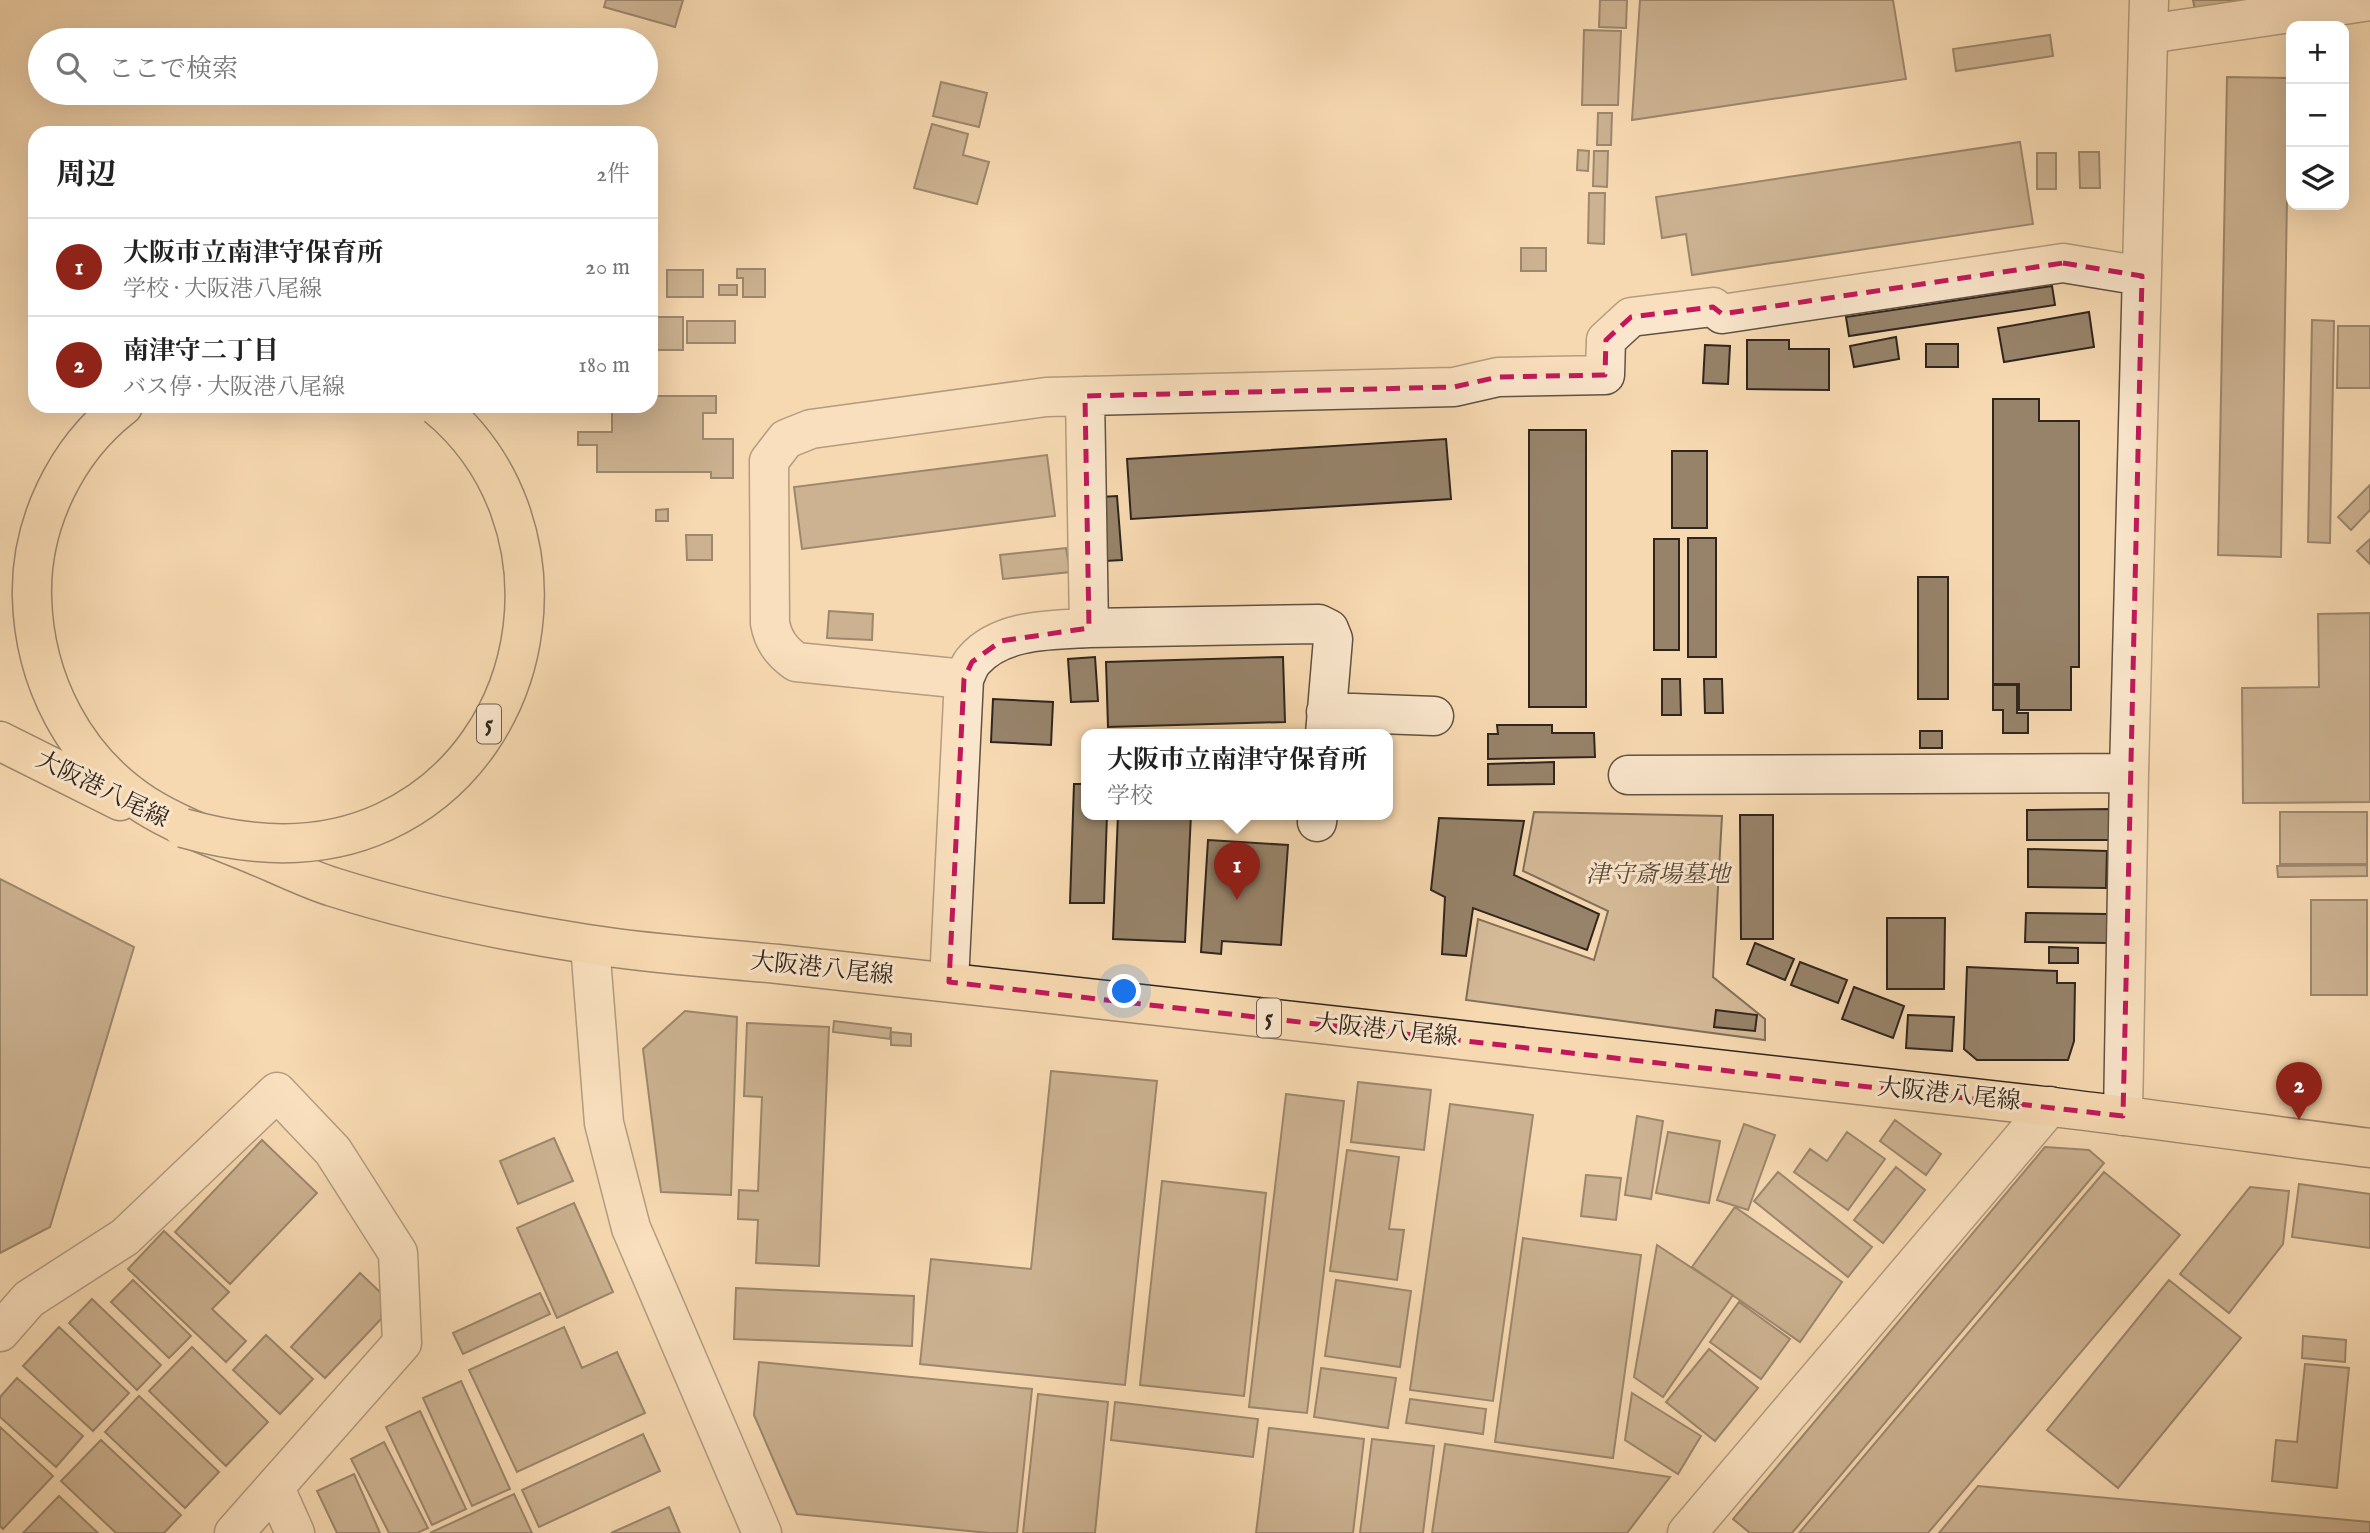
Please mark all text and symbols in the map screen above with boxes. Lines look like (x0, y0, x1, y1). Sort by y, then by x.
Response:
map controls (2286, 21, 2349, 210)
button: + (2286, 21, 2349, 84)
search box (28, 28, 658, 105)
icon: search (52, 48, 90, 86)
text: ここで検索 (108, 53, 238, 86)
button: − (2286, 84, 2349, 147)
button: layers (2286, 147, 2349, 210)
text: 周辺 (56, 157, 116, 195)
text: 2件 (596, 160, 630, 189)
text: 大阪市立南津守保育所 (123, 237, 383, 270)
text: 1 (75, 253, 83, 282)
text: 20 m (585, 253, 630, 282)
text: 学校 · 大阪港八尾線 (123, 275, 322, 304)
text: 南津守二丁目 (123, 335, 279, 368)
text: 2 (74, 351, 84, 380)
text: 180 m (578, 351, 630, 380)
text: バス停 · 大阪港八尾線 (123, 373, 345, 402)
road number: 5 (477, 704, 501, 744)
popup (1081, 729, 1393, 820)
text: 大阪市立南津守保育所 (1107, 744, 1367, 777)
street label: 大阪港八尾線 (30, 745, 174, 835)
text: 学校 (1107, 782, 1153, 811)
pin: 1 (1214, 842, 1260, 900)
park label: 津守斎場墓地 (1586, 860, 1733, 891)
street label: 大阪港八尾線 (749, 946, 895, 992)
your location (1107, 974, 1141, 1008)
road number: 5 (1257, 998, 1281, 1037)
street label: 大阪港八尾線 (1313, 1008, 1459, 1054)
pin: 2 (2276, 1062, 2322, 1120)
street label: 大阪港八尾線 (1876, 1072, 2022, 1118)

